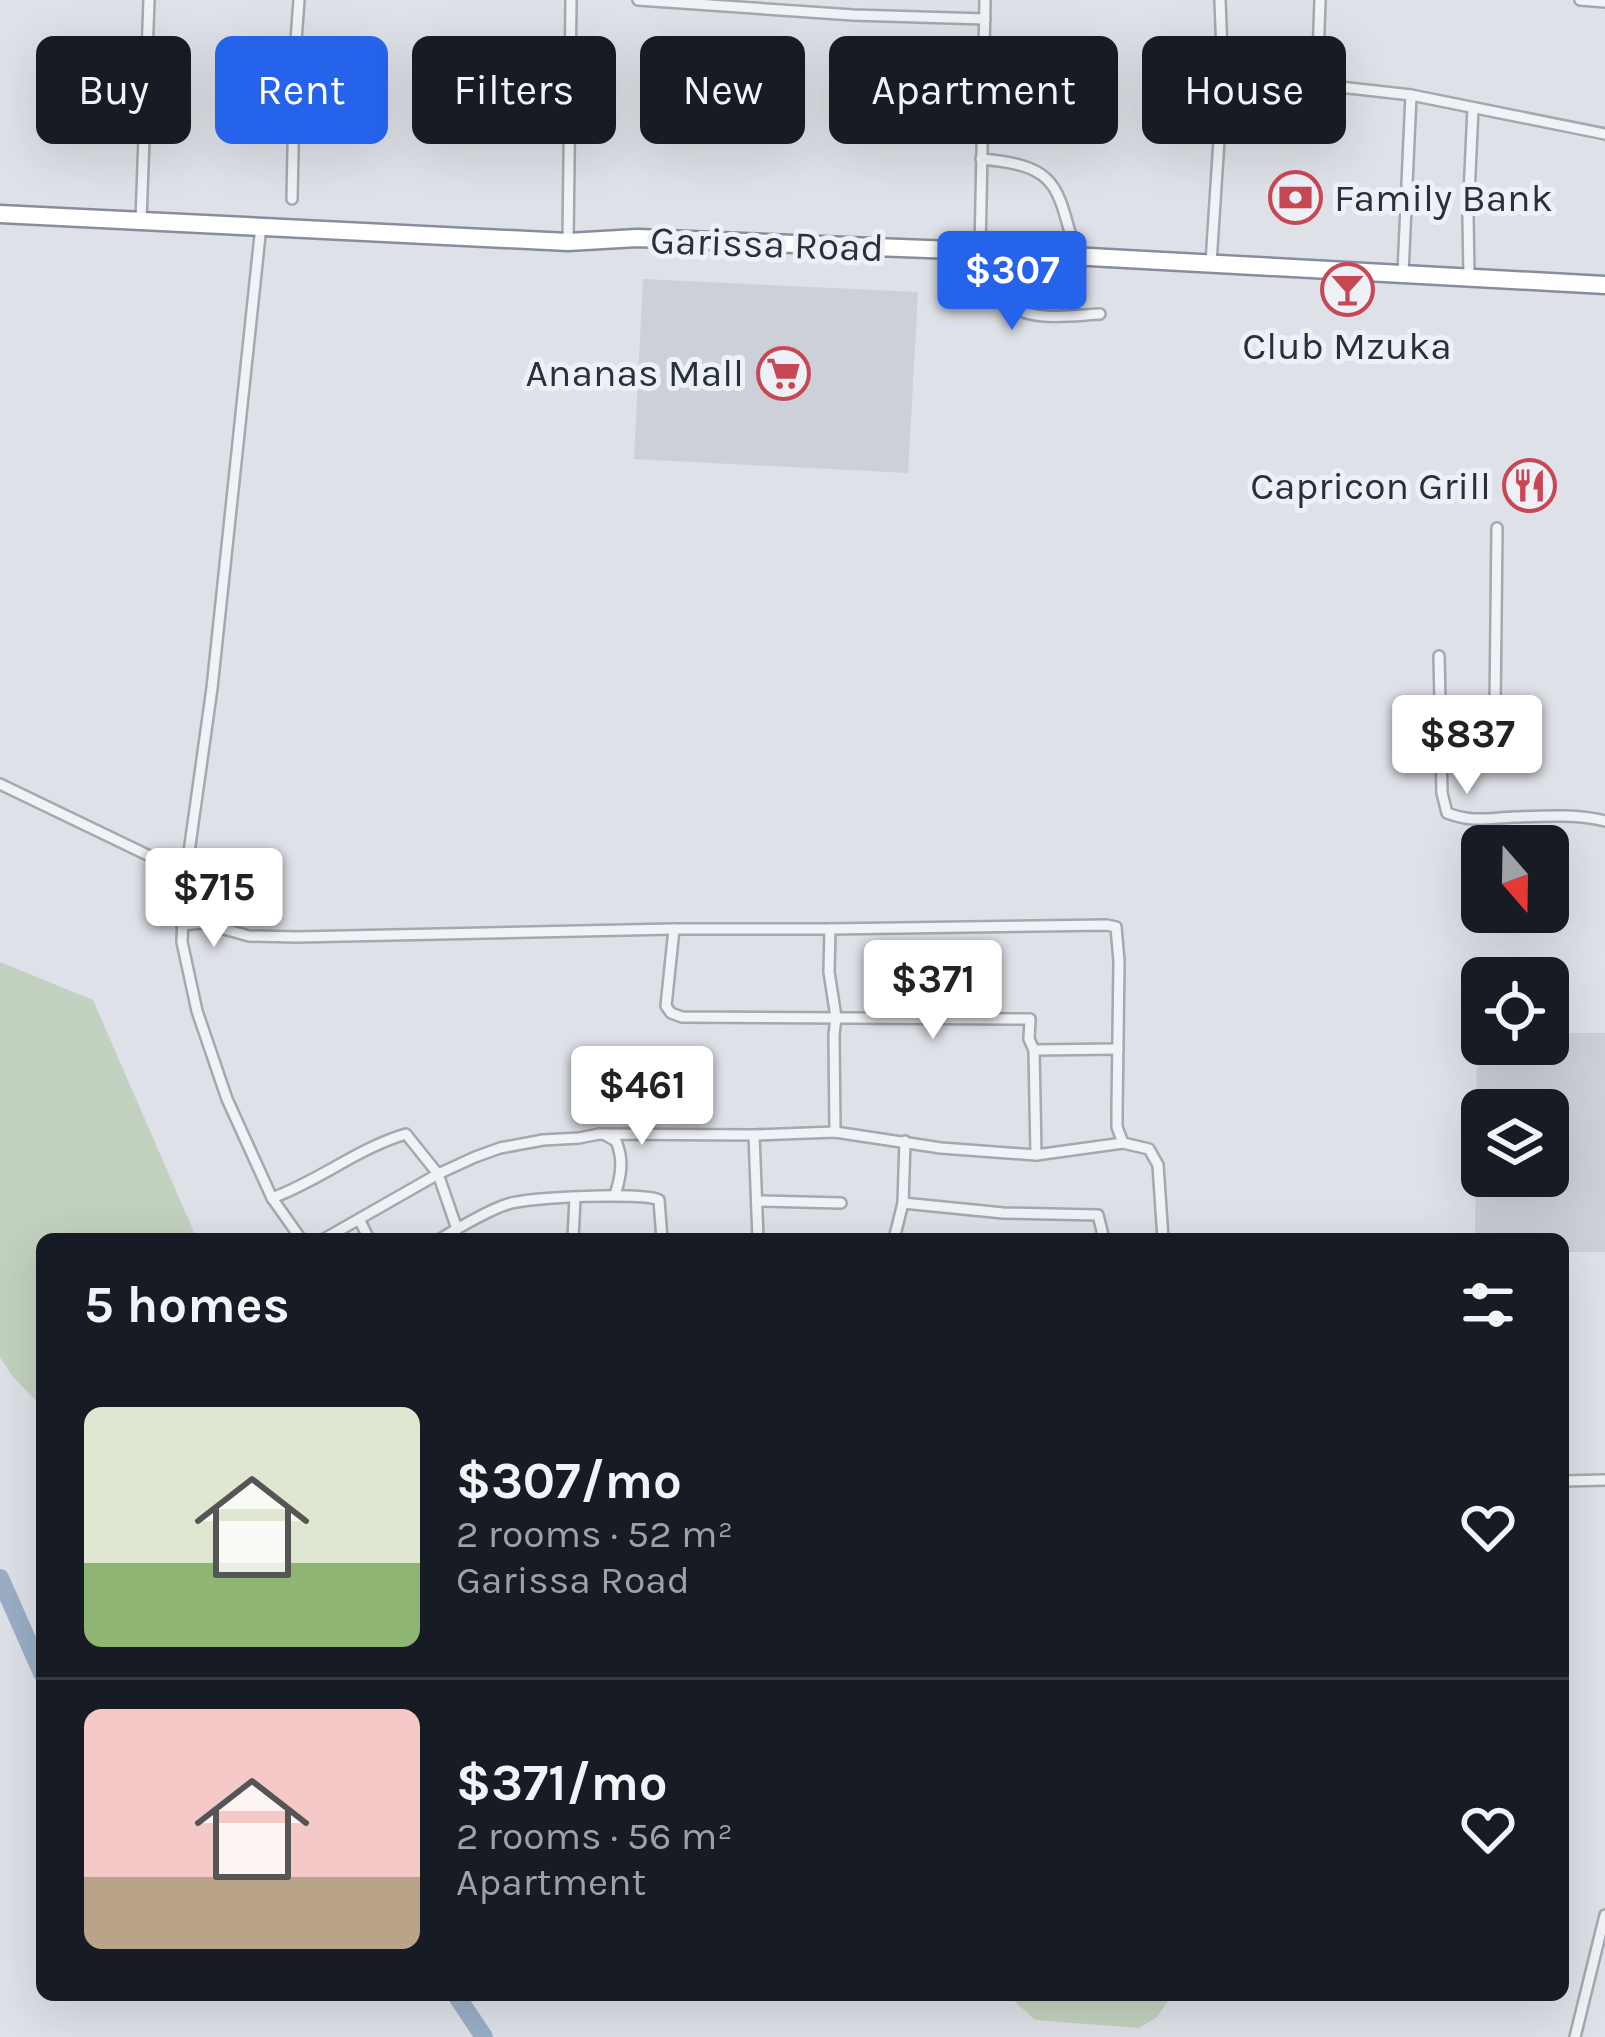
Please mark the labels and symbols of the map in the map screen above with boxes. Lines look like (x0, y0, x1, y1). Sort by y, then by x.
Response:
bank icon: Family Bank (1267, 170, 1323, 226)
place label: Family Bank (1334, 175, 1553, 221)
street label: Garissa Road (649, 217, 885, 271)
pin: $307 (941, 231, 1083, 333)
bar icon: Club Mzuka (1319, 261, 1375, 317)
place label: Club Mzuka (1242, 323, 1452, 369)
supermarket icon: Ananas Mall (755, 345, 811, 401)
place label: Ananas Mall (525, 350, 744, 396)
restaurant icon: Capricon Grill (1502, 458, 1558, 514)
place label: Capricon Grill (1250, 463, 1491, 509)
pin: $837 (1396, 695, 1538, 797)
north arrow (1461, 825, 1569, 933)
pin: $715 (143, 848, 285, 950)
pin: $371 (862, 940, 1004, 1042)
pin: $461 (571, 1046, 713, 1148)

